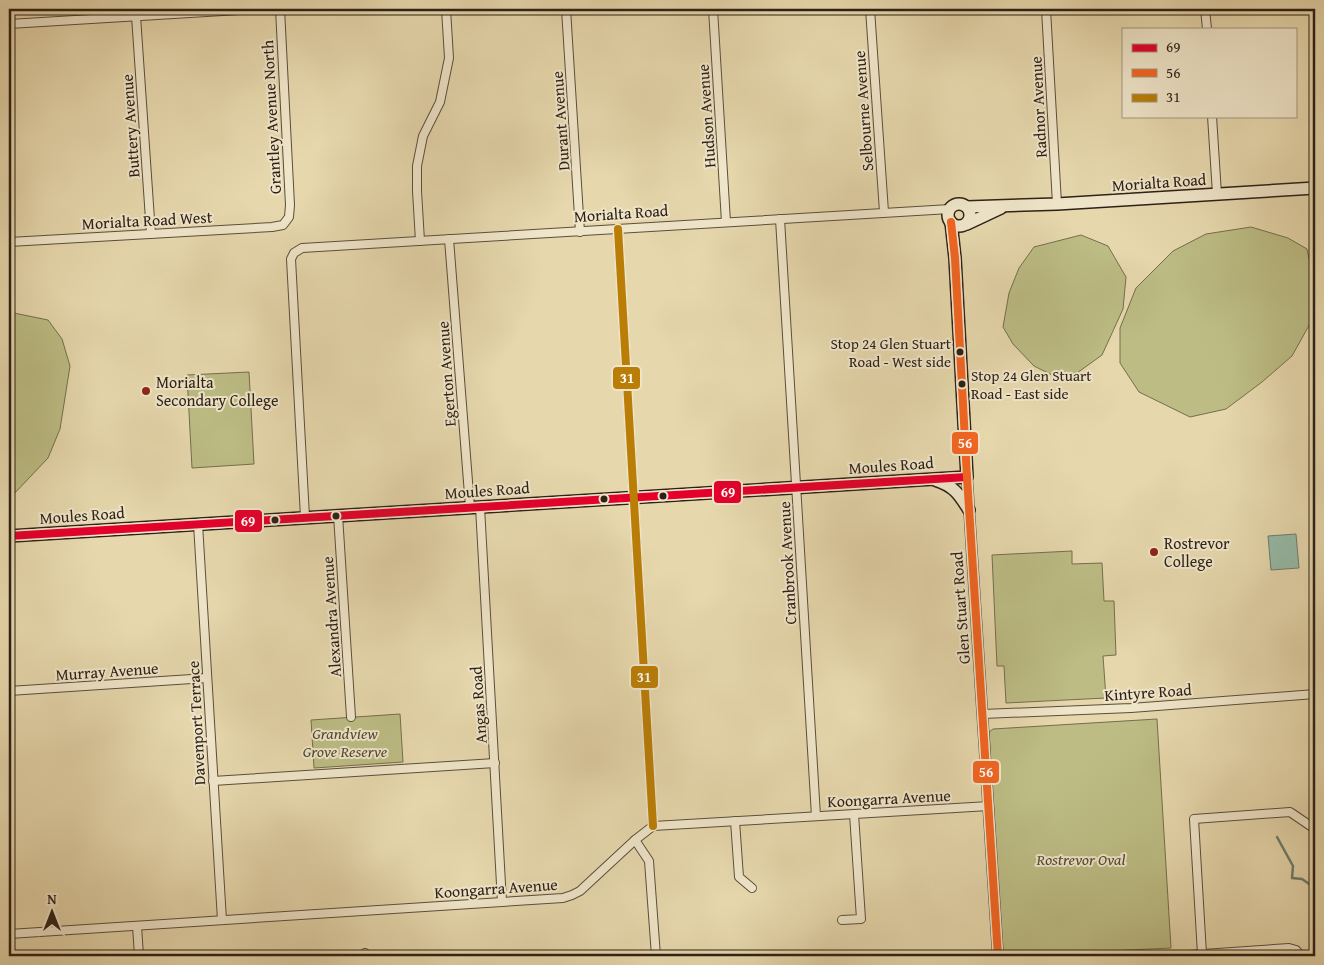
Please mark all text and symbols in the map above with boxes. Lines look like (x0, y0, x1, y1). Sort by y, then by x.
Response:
legend (1122, 28, 1296, 118)
text: 69 (1166, 36, 1180, 57)
street label: Grantley Avenue North (255, 39, 287, 195)
street label: Selbourne Avenue (847, 50, 879, 172)
street label: Radnor Avenue (1023, 56, 1053, 158)
text: 56 (1166, 62, 1180, 83)
street label: Hudson Avenue (690, 63, 722, 169)
street label: Durant Avenue (545, 70, 575, 172)
street label: Buttery Avenue (114, 73, 146, 179)
text: 31 (1166, 86, 1180, 107)
street label: Morialta Road (1111, 167, 1207, 197)
street label: Morialta Road (573, 198, 669, 228)
street label: Morialta Road West (81, 205, 213, 235)
street label: Egerton Avenue (430, 320, 462, 428)
place label: Stop 24 Glen Stuart Road - West side (830, 333, 952, 372)
marker: Stop 24 Glen Stuart Road - West side (955, 347, 965, 357)
place label: Stop 24 Glen Stuart Road - East side (971, 365, 1092, 404)
line badge: 31 (612, 366, 641, 390)
text: 31 (620, 368, 634, 388)
place label: Morialta Secondary College (156, 370, 279, 412)
marker: Stop 24 Glen Stuart Road - East side (957, 379, 967, 389)
marker: Morialta Secondary College (140, 385, 152, 397)
line badge: 56 (951, 431, 979, 455)
text: 56 (958, 433, 972, 453)
street label: Moules Road (848, 450, 935, 480)
street label: Moules Road (444, 475, 531, 505)
line badge: 69 (713, 480, 742, 504)
text: 69 (721, 482, 735, 502)
unlabelled marker (658, 491, 668, 501)
unlabelled marker (599, 494, 609, 504)
street label: Moules Road (39, 500, 126, 530)
street label: Cranbrook Avenue (772, 501, 802, 625)
line badge: 69 (234, 509, 263, 533)
text: 69 (241, 511, 255, 531)
unlabelled marker (331, 511, 341, 521)
unlabelled marker (270, 515, 280, 525)
place label: Rostrevor College (1164, 531, 1230, 573)
marker: Rostrevor College (1148, 546, 1160, 558)
street label: Glen Stuart Road (944, 550, 976, 665)
street label: Alexandra Avenue (315, 556, 347, 678)
street label: Murray Avenue (55, 655, 159, 687)
street label: Davenport Terrace (181, 660, 211, 786)
street label: Angas Road (463, 665, 493, 745)
line badge: 31 (630, 665, 659, 689)
text: 31 (637, 667, 651, 687)
street label: Kintyre Road (1104, 677, 1193, 707)
park label: Grandview Grove Reserve (303, 721, 388, 763)
line badge: 56 (972, 760, 1000, 784)
text: 56 (979, 762, 993, 782)
street label: Koongarra Avenue (827, 783, 951, 813)
park label: Rostrevor Oval (1036, 847, 1125, 871)
street label: Koongarra Avenue (434, 872, 558, 904)
north arrow (28, 888, 78, 938)
text: N (47, 889, 57, 909)

